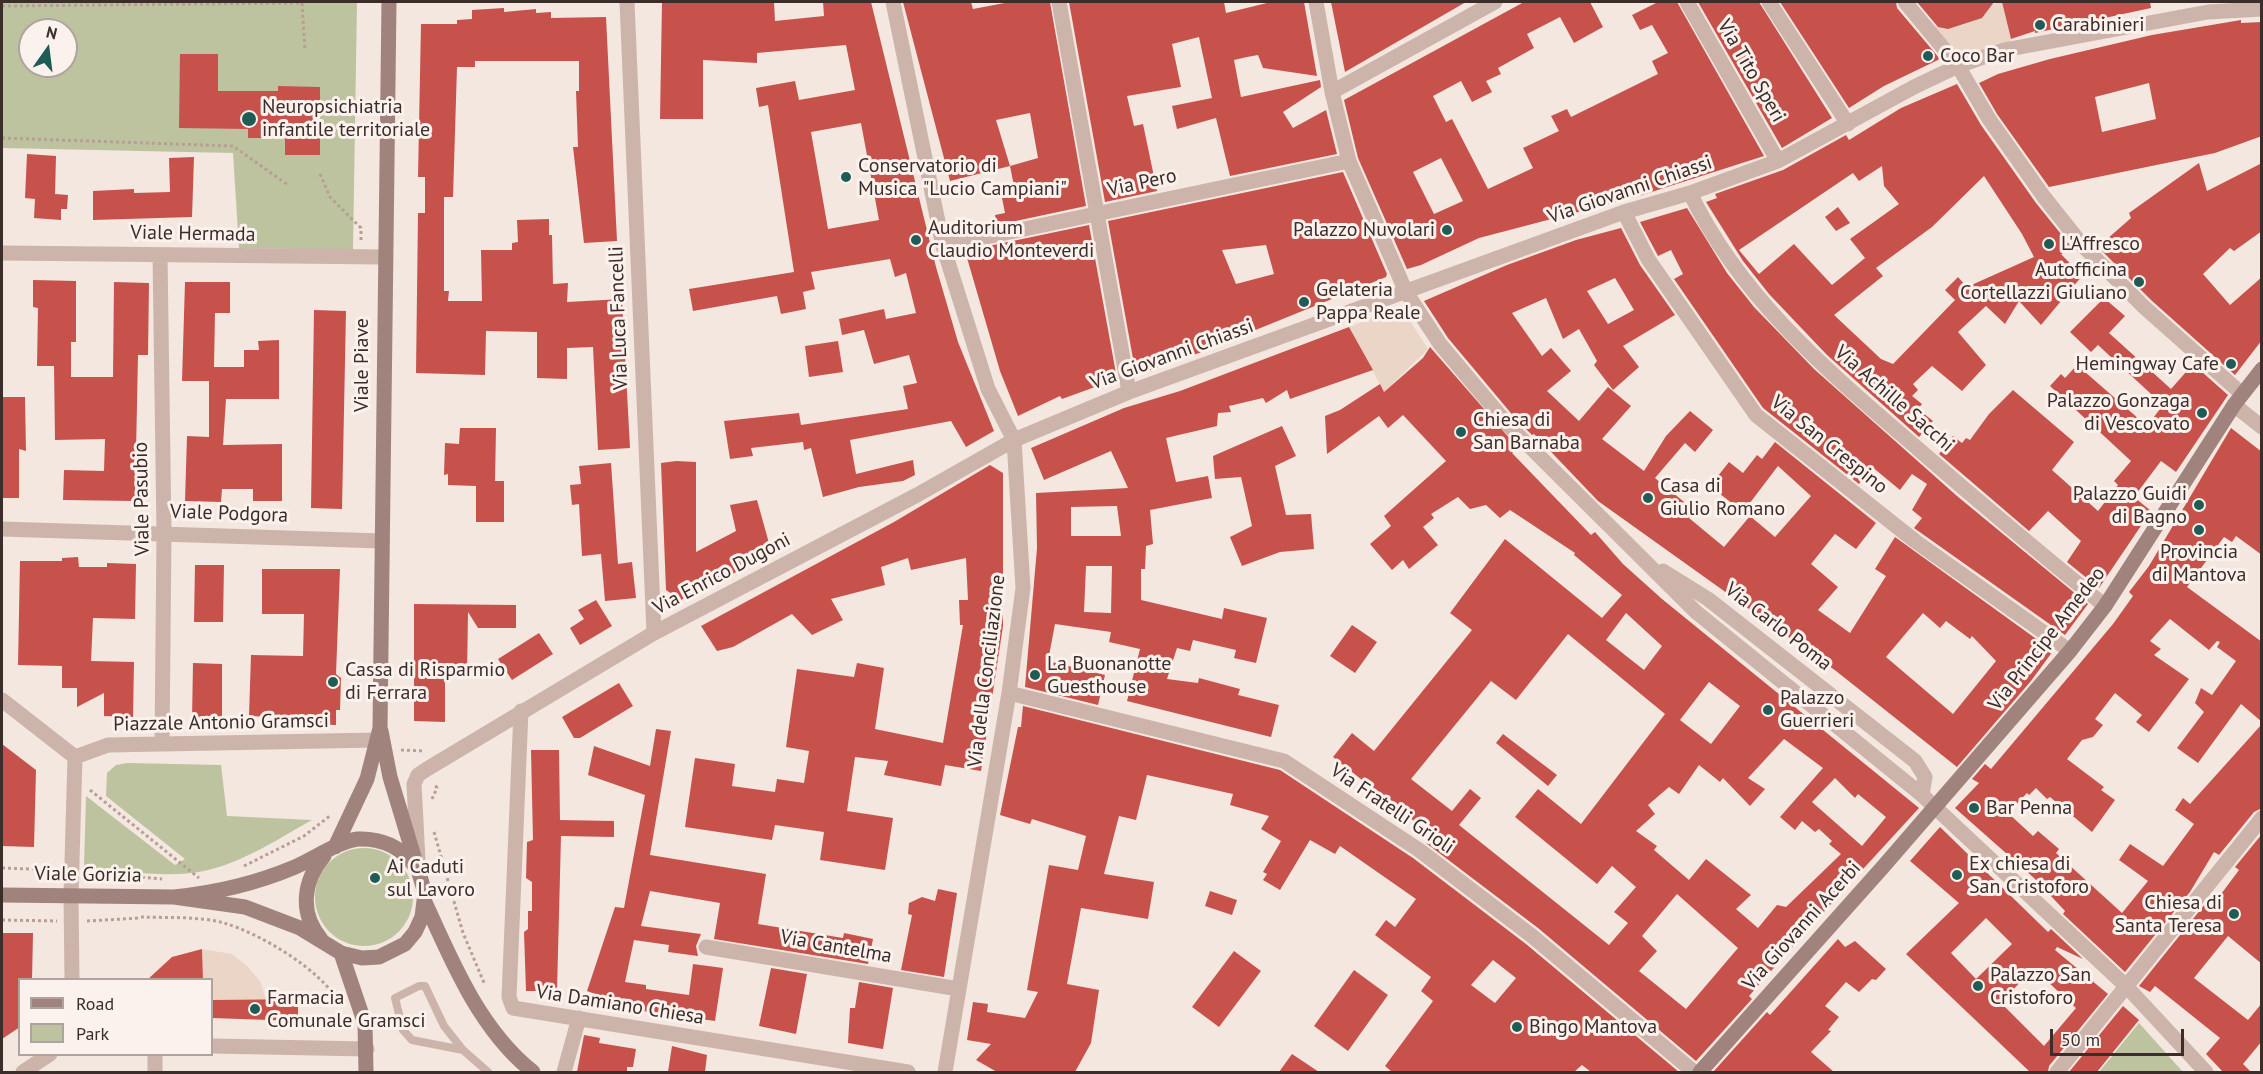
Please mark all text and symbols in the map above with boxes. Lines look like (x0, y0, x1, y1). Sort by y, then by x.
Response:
place label: Carabinieri (2052, 13, 2144, 37)
street label: Via Tito Speri (1712, 15, 1790, 127)
north arrow (18, 18, 78, 78)
marker: Carabinieri (2033, 18, 2047, 32)
text: N (44, 21, 59, 43)
place label: Coco Bar (1940, 44, 2014, 68)
marker: Coco Bar (1921, 49, 1935, 63)
place label: Neuropsichiatria infantile territoriale (262, 95, 430, 142)
marker: Neuropsichiatria infantile territoriale (240, 110, 258, 128)
street label: Via Giovanni Chiassi (1545, 151, 1715, 229)
place label: Conservatorio di Musica "Lucio Campiani" (858, 154, 1067, 201)
street label: Via Pero (1105, 164, 1179, 202)
marker: Conservatorio di Musica "Lucio Campiani" (839, 170, 853, 184)
place label: Auditorium Claudio Monteverdi (928, 216, 1094, 263)
place label: Palazzo Nuvolari (1293, 218, 1435, 242)
street label: Viale Hermada (130, 221, 256, 247)
marker: Palazzo Nuvolari (1440, 223, 1454, 237)
place label: L'Affresco (2061, 232, 2140, 256)
marker: Auditorium Claudio Monteverdi (909, 233, 923, 247)
marker: L'Affresco (2042, 237, 2056, 251)
street label: Via Luca Fancelli (604, 246, 634, 390)
place label: Autofficina Cortellazzi Giuliano (1960, 258, 2127, 305)
marker: Autofficina Cortellazzi Giuliano (2132, 275, 2146, 289)
place label: Gelateria Pappa Reale (1316, 278, 1420, 325)
marker: Gelateria Pappa Reale (1297, 295, 1311, 309)
street label: Via Giovanni Chiassi (1087, 314, 1257, 396)
street label: Viale Piave (350, 318, 374, 412)
street label: Via Achille Sacchi (1829, 341, 1959, 457)
place label: Hemingway Cafe (2076, 352, 2219, 376)
marker: Hemingway Cafe (2224, 357, 2238, 371)
place label: Palazzo Gonzaga di Vescovato (2047, 389, 2190, 436)
street label: Via San Crespino (1766, 391, 1892, 499)
marker: Palazzo Gonzaga di Vescovato (2195, 406, 2209, 420)
place label: Chiesa di San Barnaba (1473, 408, 1580, 455)
marker: Chiesa di San Barnaba (1454, 425, 1468, 439)
street label: Viale Pasubio (129, 442, 155, 556)
place label: Casa di Giulio Romano (1660, 474, 1785, 521)
place label: Palazzo Guidi di Bagno (2073, 482, 2187, 529)
marker: Casa di Giulio Romano (1641, 491, 1655, 505)
marker: Palazzo Guidi di Bagno (2192, 498, 2206, 512)
street label: Viale Podgora (170, 500, 288, 528)
marker: Provincia di Mantova (2192, 523, 2206, 537)
street label: Via Enrico Dugoni (649, 528, 795, 620)
place label: Provincia di Mantova (2152, 540, 2246, 587)
street label: Via Principe Amedeo (1983, 562, 2111, 716)
street label: Via della Conciliazione (963, 573, 1011, 769)
street label: Via Carlo Poma (1720, 578, 1836, 676)
place label: La Buonanotte Guesthouse (1047, 652, 1171, 699)
place label: Cassa di Risparmio di Ferrara (345, 658, 505, 705)
marker: La Buonanotte Guesthouse (1028, 668, 1042, 682)
marker: Cassa di Risparmio di Ferrara (326, 675, 340, 689)
place label: Palazzo Guerrieri (1780, 686, 1854, 733)
marker: Palazzo Guerrieri (1761, 703, 1775, 717)
street label: Piazzale Antonio Gramsci (113, 709, 329, 737)
street label: Via Fratelli Grioli (1325, 759, 1459, 859)
place label: Bar Penna (1986, 796, 2072, 820)
marker: Bar Penna (1967, 801, 1981, 815)
place label: Ex chiesa di San Cristoforo (1969, 852, 2089, 899)
place label: Ai Caduti sul Lavoro (387, 855, 475, 902)
street label: Via Giovanni Acerbi (1738, 857, 1866, 995)
street label: Viale Gorizia (34, 862, 142, 888)
marker: Ex chiesa di San Cristoforo (1950, 868, 1964, 882)
marker: Ai Caduti sul Lavoro (368, 871, 382, 885)
place label: Chiesa di Santa Teresa (2114, 891, 2222, 938)
marker: Chiesa di Santa Teresa (2227, 907, 2241, 921)
street label: Via Cantelma (778, 925, 894, 969)
place label: Palazzo San Cristoforo (1990, 963, 2091, 1010)
legend (18, 978, 213, 1056)
marker: Palazzo San Cristoforo (1971, 979, 1985, 993)
street label: Via Damiano Chiesa (534, 980, 706, 1030)
place label: Farmacia Comunale Gramsci (267, 986, 426, 1033)
text: Road (76, 992, 114, 1015)
marker: Farmacia Comunale Gramsci (248, 1002, 262, 1016)
place label: Bingo Mantova (1529, 1015, 1657, 1039)
scale bar (2053, 1017, 2186, 1055)
marker: Bingo Mantova (1510, 1020, 1524, 1034)
text: Park (76, 1022, 109, 1045)
text: 50 m (2061, 1028, 2100, 1051)

